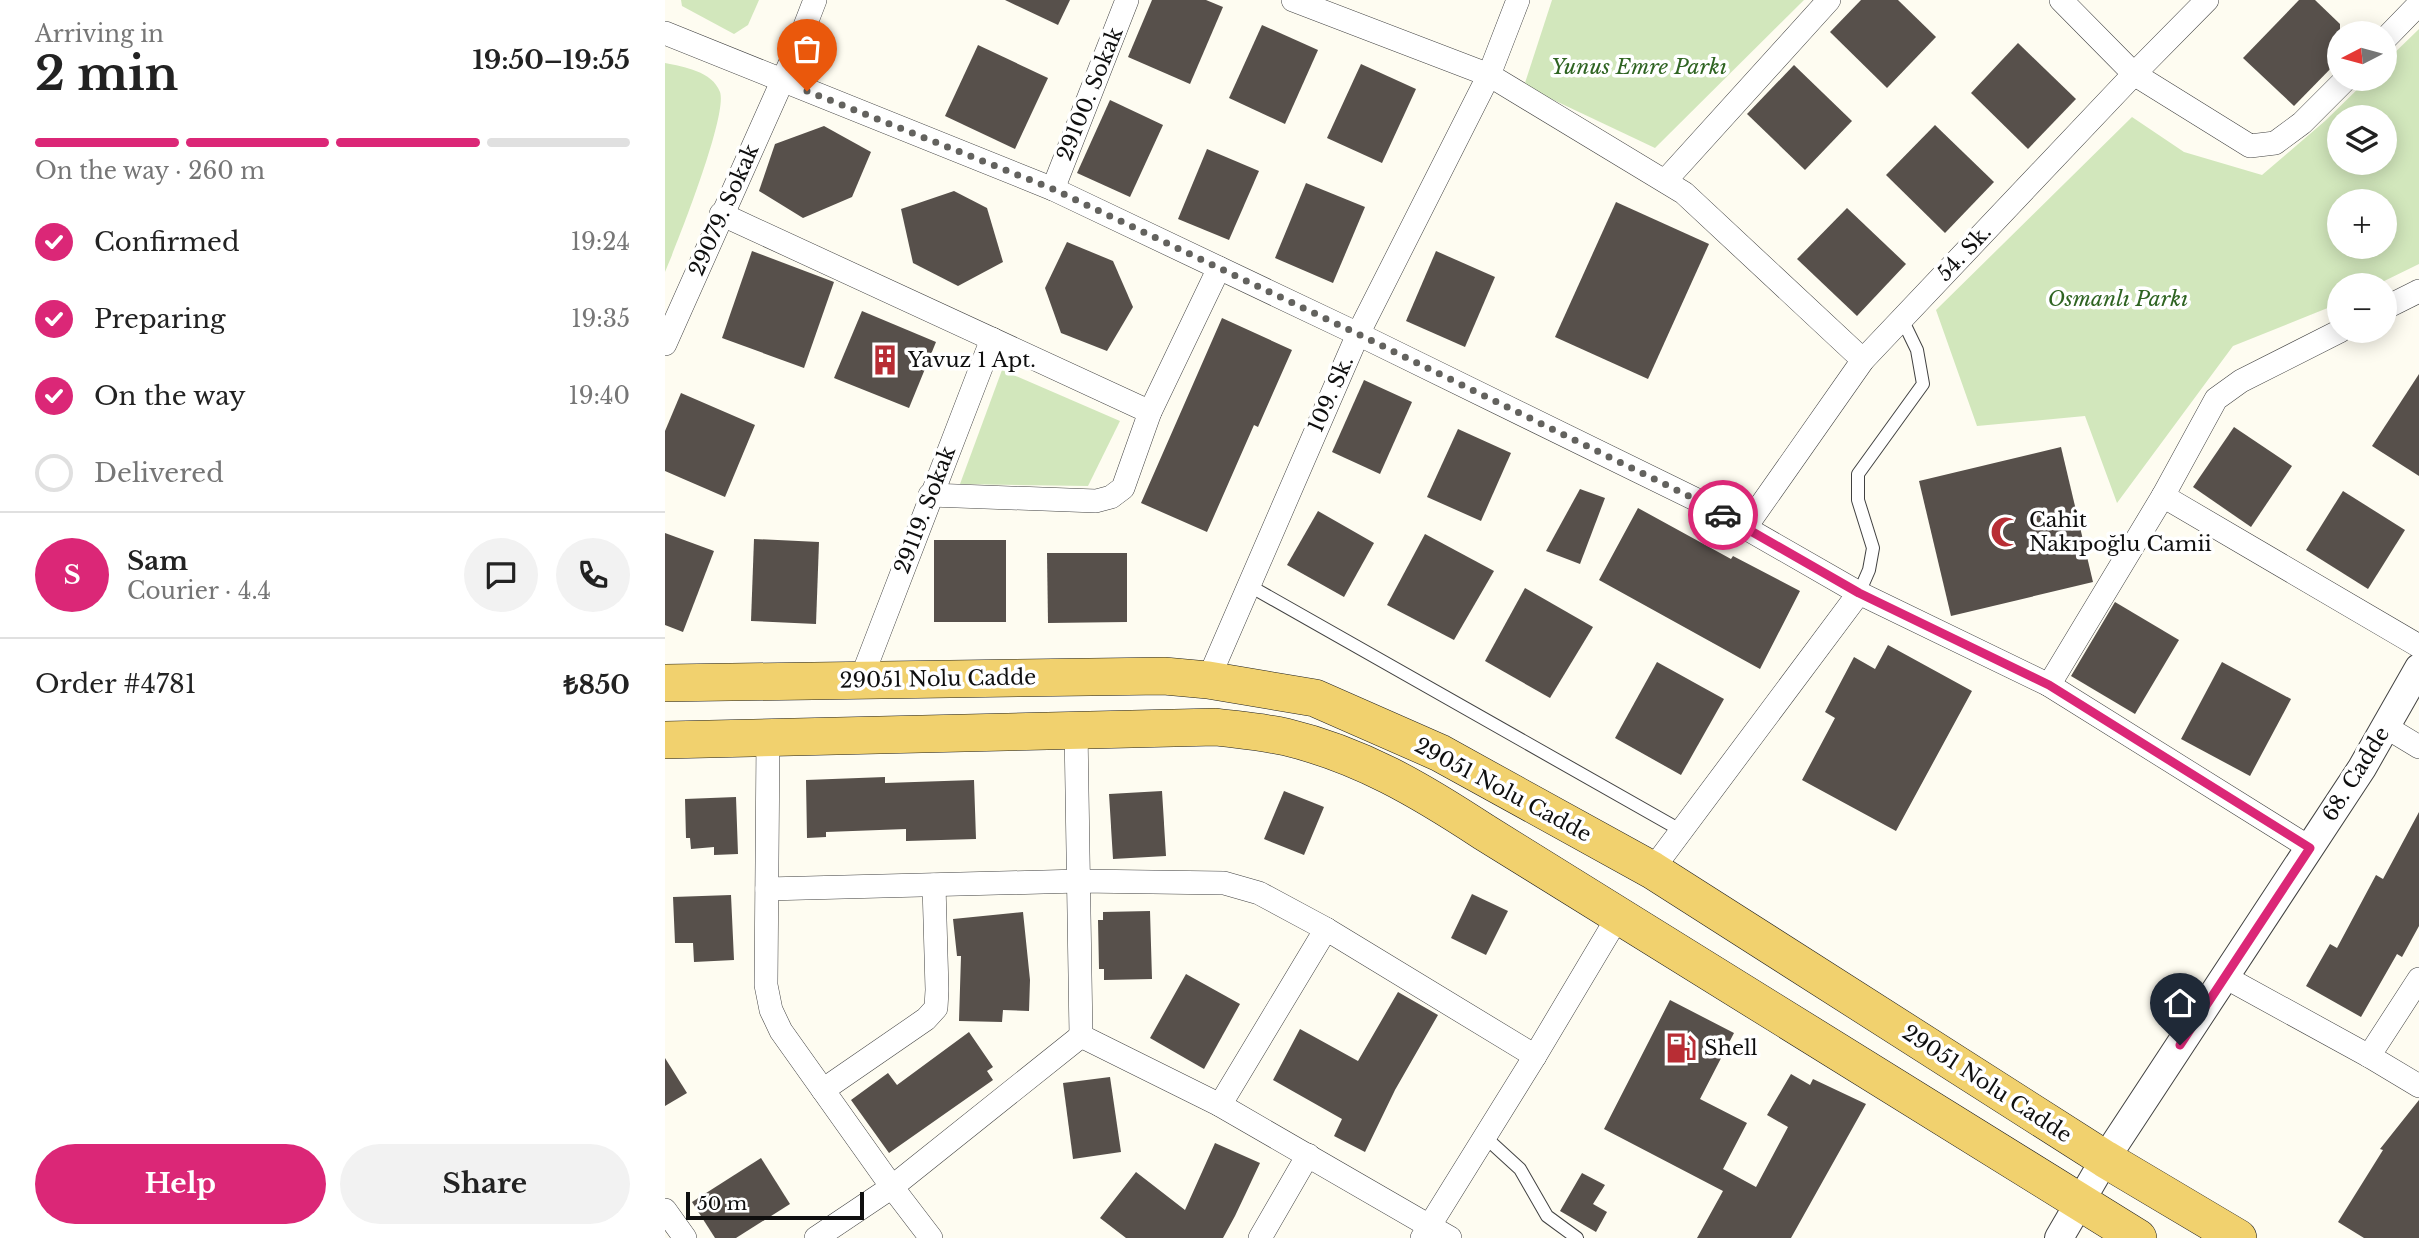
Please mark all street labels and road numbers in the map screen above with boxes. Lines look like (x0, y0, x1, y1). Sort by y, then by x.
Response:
street label: 29100. Sokak (1051, 23, 1129, 165)
street label: 29079. Sokak (683, 140, 765, 280)
street label: 54. Sk. (1931, 219, 1997, 287)
street label: 109. Sk. (1303, 352, 1359, 436)
street label: 29119. Sokak (889, 443, 961, 577)
street label: 29051 Nolu Cadde (840, 664, 1036, 694)
street label: 68. Cadde (2317, 722, 2395, 826)
street label: 29051 Nolu Cadde (1410, 732, 1596, 848)
street label: 29051 Nolu Cadde (1897, 1020, 2077, 1148)

